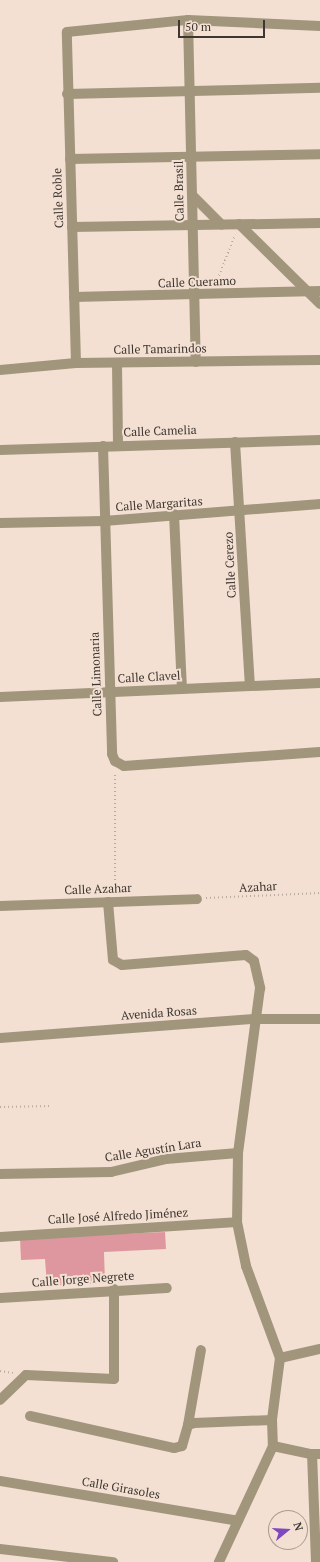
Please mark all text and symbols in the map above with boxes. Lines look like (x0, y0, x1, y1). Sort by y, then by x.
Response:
scale bar (180, 12, 267, 38)
text: 50 m (185, 19, 211, 34)
street label: Calle Brasil (171, 161, 187, 221)
street label: Calle Roble (50, 168, 66, 228)
street label: Calle Cueramo (158, 273, 236, 291)
street label: Calle Tamarindos (113, 341, 207, 357)
street label: Calle Camelia (123, 423, 197, 439)
street label: Calle Margaritas (115, 494, 203, 514)
street label: Calle Cerezo (221, 532, 239, 598)
street label: Calle Limonaria (87, 631, 105, 717)
street label: Calle Clavel (117, 668, 181, 686)
street label: Azahar (239, 879, 277, 895)
street label: Calle Azahar (64, 881, 132, 897)
street label: Avenida Rosas (121, 1003, 197, 1023)
street label: Calle Agustín Lara (104, 1135, 202, 1165)
street label: Calle José Alfredo Jiménez (47, 1205, 189, 1227)
street label: Calle Jorge Negrete (31, 1268, 135, 1290)
street label: Calle Girasoles (81, 1474, 161, 1502)
north arrow (268, 1510, 308, 1550)
text: N (291, 1520, 306, 1533)

